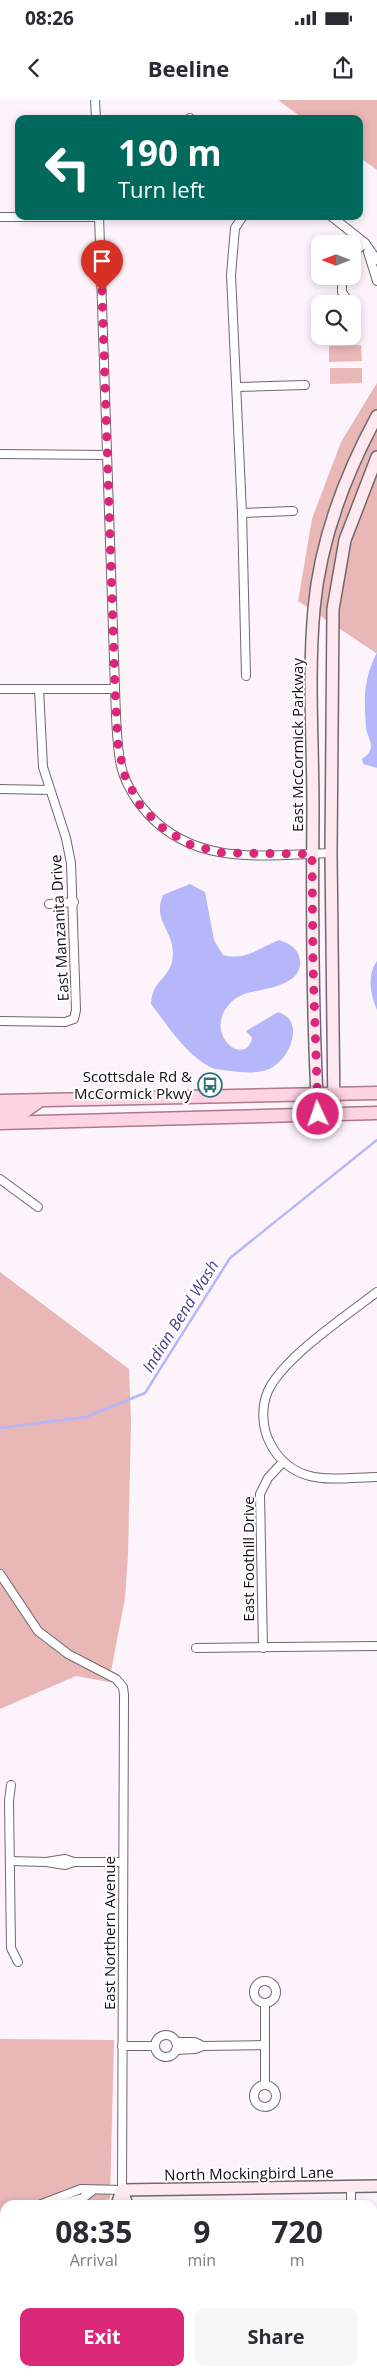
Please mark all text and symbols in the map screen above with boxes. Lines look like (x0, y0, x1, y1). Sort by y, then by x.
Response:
text: 08:26 (25, 5, 74, 31)
text: Beeline (148, 53, 229, 83)
icon: back (20, 54, 48, 82)
icon: share (329, 54, 357, 82)
text: 190 m (118, 129, 222, 176)
icon: left (35, 135, 100, 200)
text: Turn left (118, 174, 205, 204)
north arrow (311, 235, 361, 285)
map controls (311, 235, 361, 345)
pin (81, 240, 123, 291)
icon: arrive (88, 247, 116, 275)
button: search (311, 295, 361, 345)
street label: East McCormick Parkway (287, 658, 307, 832)
street label: East Manzanita Drive (45, 854, 73, 1002)
place label: Scottsdale Rd & McCormick Pkwy (74, 1066, 192, 1103)
bus stop icon: Scottsdale Rd & McCormick Pkwy (197, 1072, 223, 1098)
position arrow (291, 1087, 343, 1139)
water label: Indian Bend Wash (137, 1256, 223, 1376)
street label: East Foothill Drive (238, 1496, 258, 1622)
street label: East Northern Avenue (99, 1856, 119, 2010)
street label: North Mockingbird Lane (164, 2162, 334, 2184)
text: 08:35 (55, 2211, 132, 2252)
text: 9 (193, 2211, 210, 2252)
text: 720 (271, 2211, 323, 2252)
text: Arrival (70, 2249, 118, 2271)
text: min (188, 2249, 216, 2271)
text: m (290, 2249, 305, 2271)
button: Exit (20, 2308, 184, 2366)
button: Share (194, 2308, 358, 2366)

